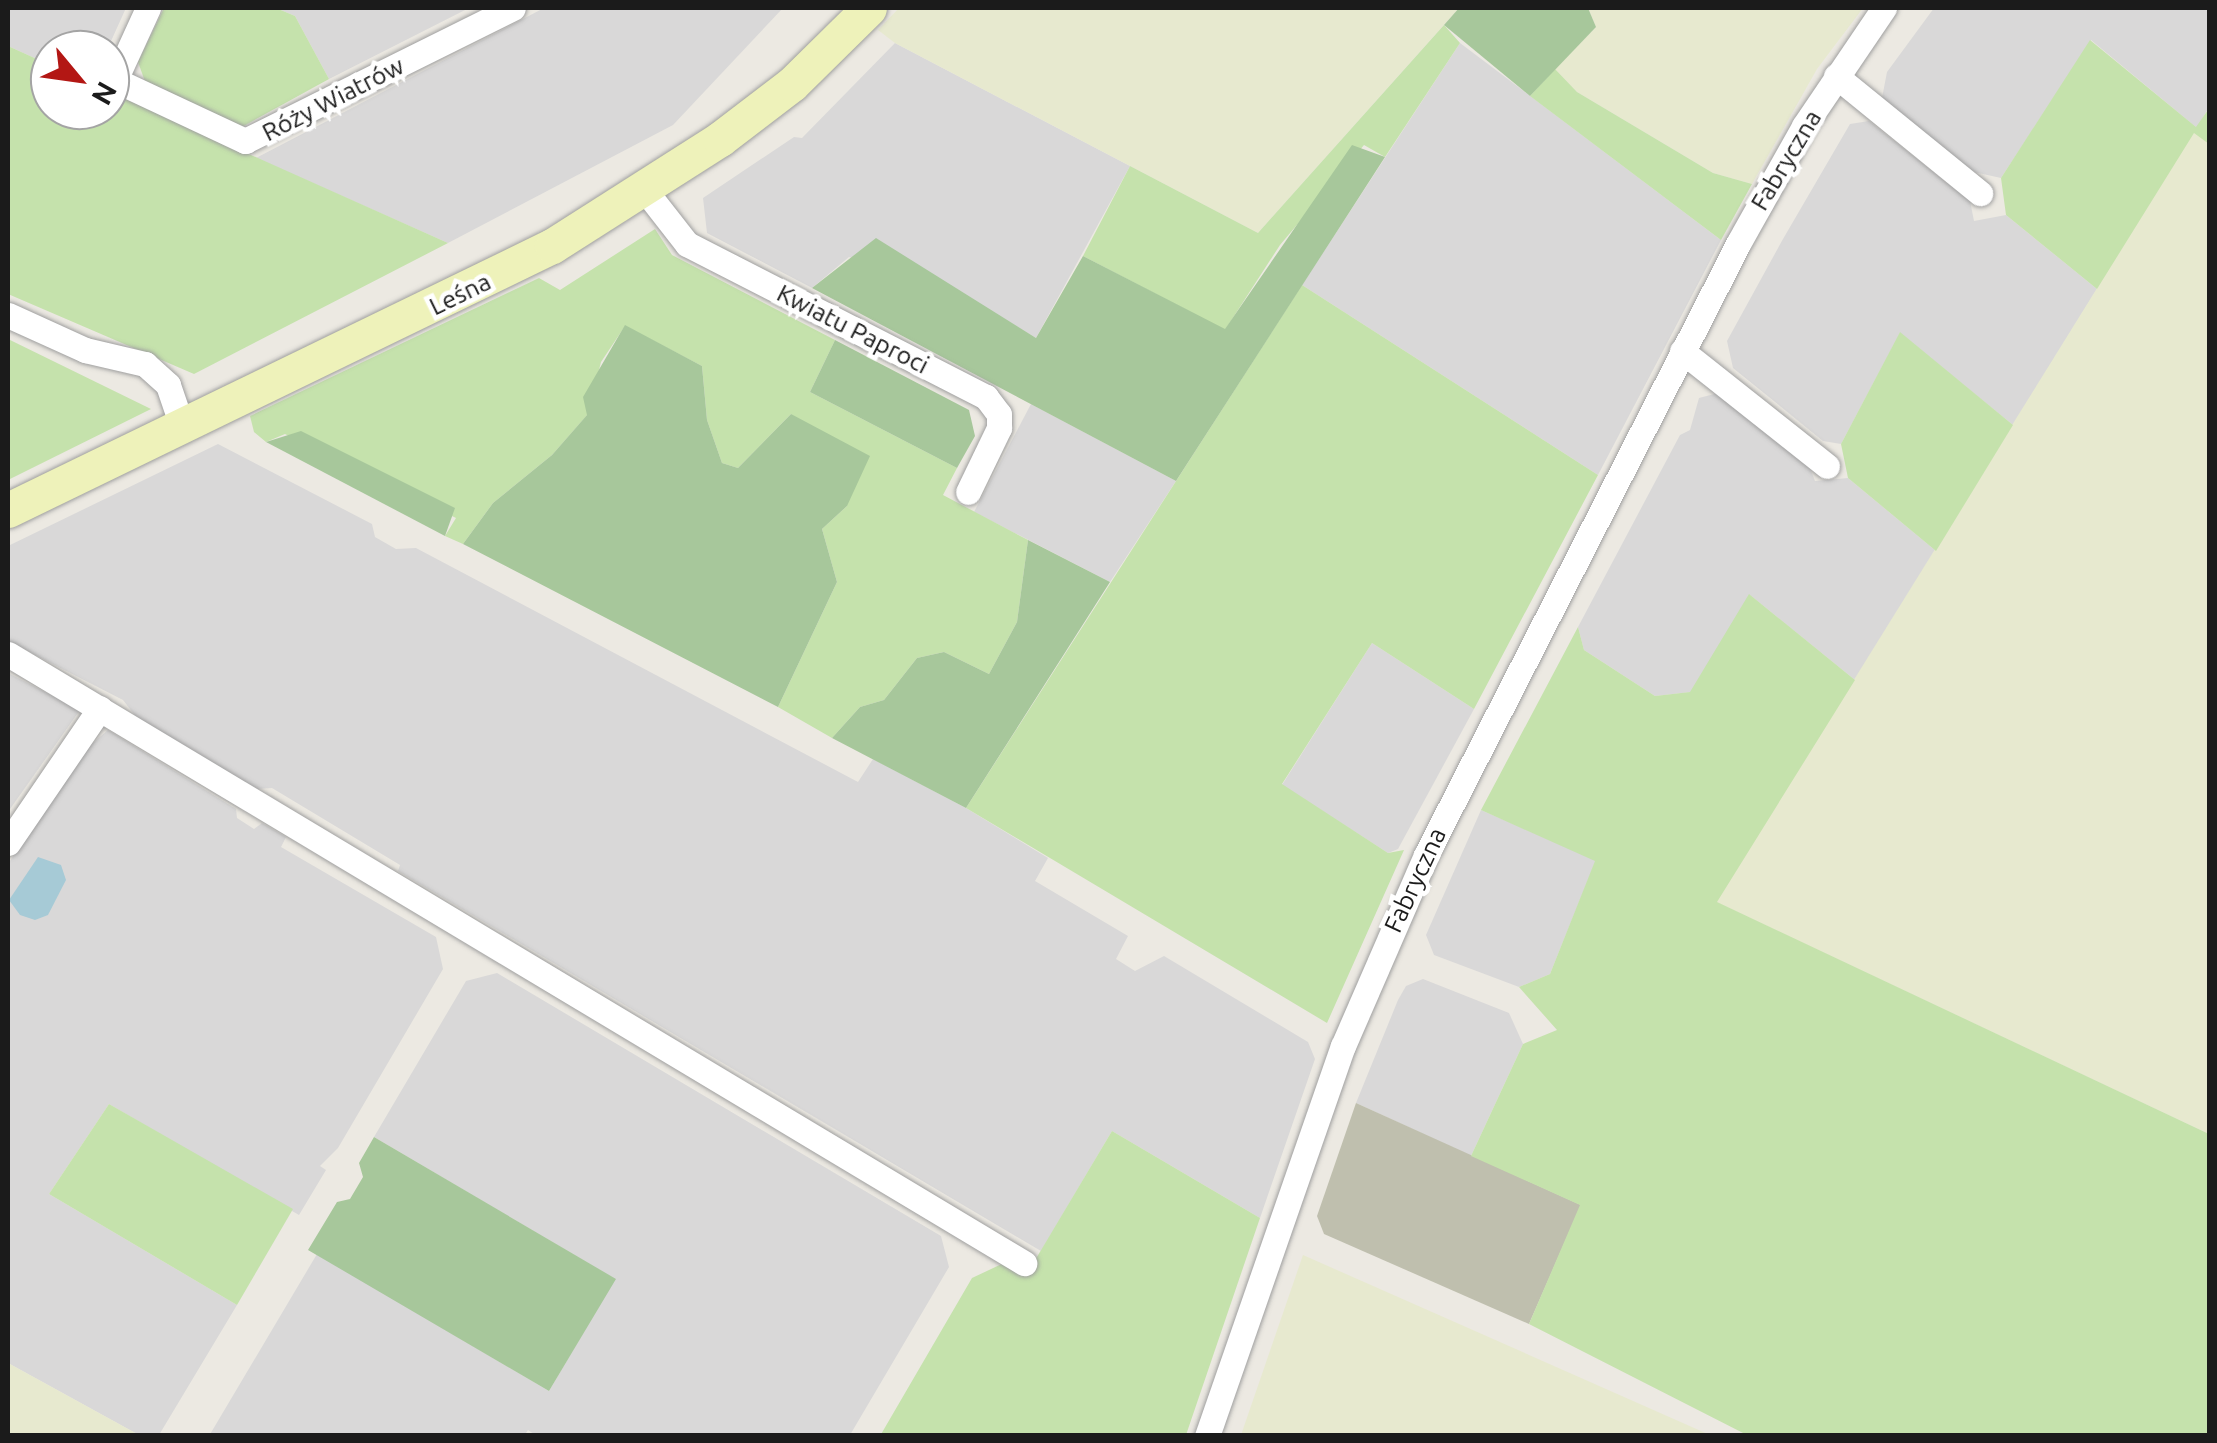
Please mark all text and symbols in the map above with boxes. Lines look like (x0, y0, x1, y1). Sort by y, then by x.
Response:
north arrow (30, 30, 130, 130)
street label: Róży Wiatrów (257, 50, 409, 148)
text: N (86, 77, 124, 110)
street label: Fabryczna (1744, 104, 1828, 216)
street label: Leśna (424, 266, 496, 322)
street label: Kwiatu Paproci (772, 278, 934, 380)
street label: Fabryczna (1378, 823, 1452, 937)

